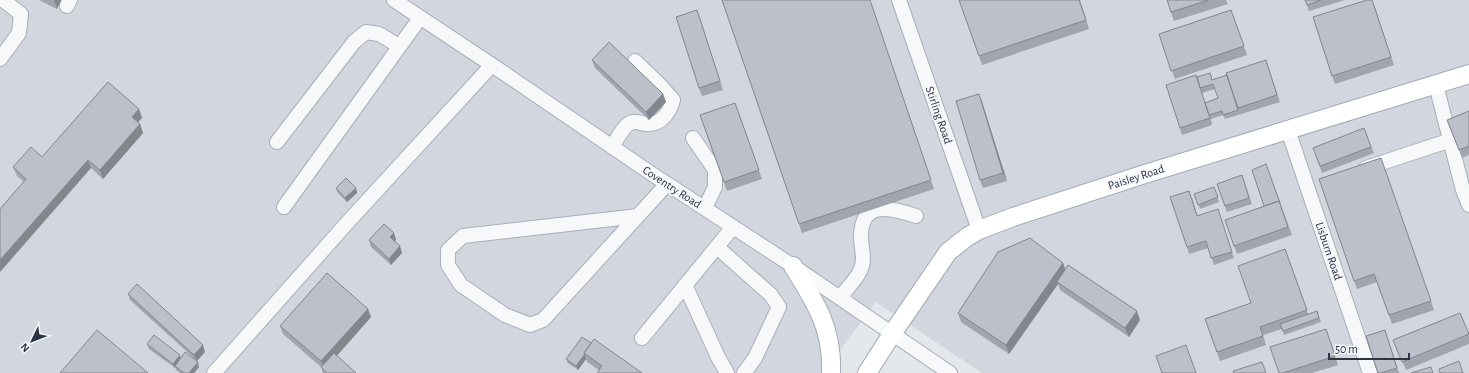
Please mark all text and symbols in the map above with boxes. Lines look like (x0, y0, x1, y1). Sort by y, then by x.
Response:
street label: Stirling Road (924, 85, 954, 145)
street label: Paisley Road (1106, 162, 1166, 193)
street label: Coventry Road (640, 164, 703, 211)
street label: Lisburn Road (1313, 220, 1345, 282)
north arrow (12, 321, 52, 361)
scale bar (1329, 335, 1409, 361)
text: N (18, 341, 32, 354)
text: 50 m (1335, 343, 1358, 355)

